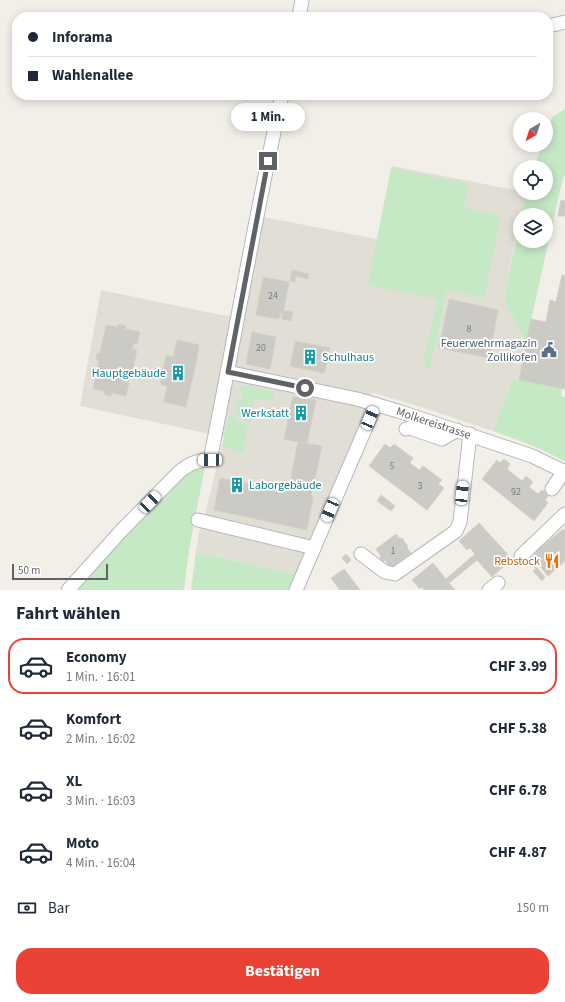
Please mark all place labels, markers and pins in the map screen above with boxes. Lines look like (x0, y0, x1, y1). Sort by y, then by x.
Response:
place label: Feuerwehrmagazin Zollikofen (441, 335, 537, 366)
public building icon: Feuerwehrmagazin Zollikofen (540, 341, 558, 359)
building icon: Schulhaus (301, 348, 319, 366)
place label: Schulhaus (322, 349, 374, 366)
building icon: Hauptgebäude (169, 364, 187, 382)
place label: Hauptgebäude (92, 365, 166, 382)
building icon: Werkstatt (292, 404, 310, 422)
place label: Werkstatt (241, 405, 289, 422)
building icon: Laborgebäude (228, 476, 246, 494)
place label: Laborgebäude (249, 477, 322, 494)
restaurant icon: Rebstock (543, 552, 561, 570)
place label: Rebstock (494, 553, 540, 570)

